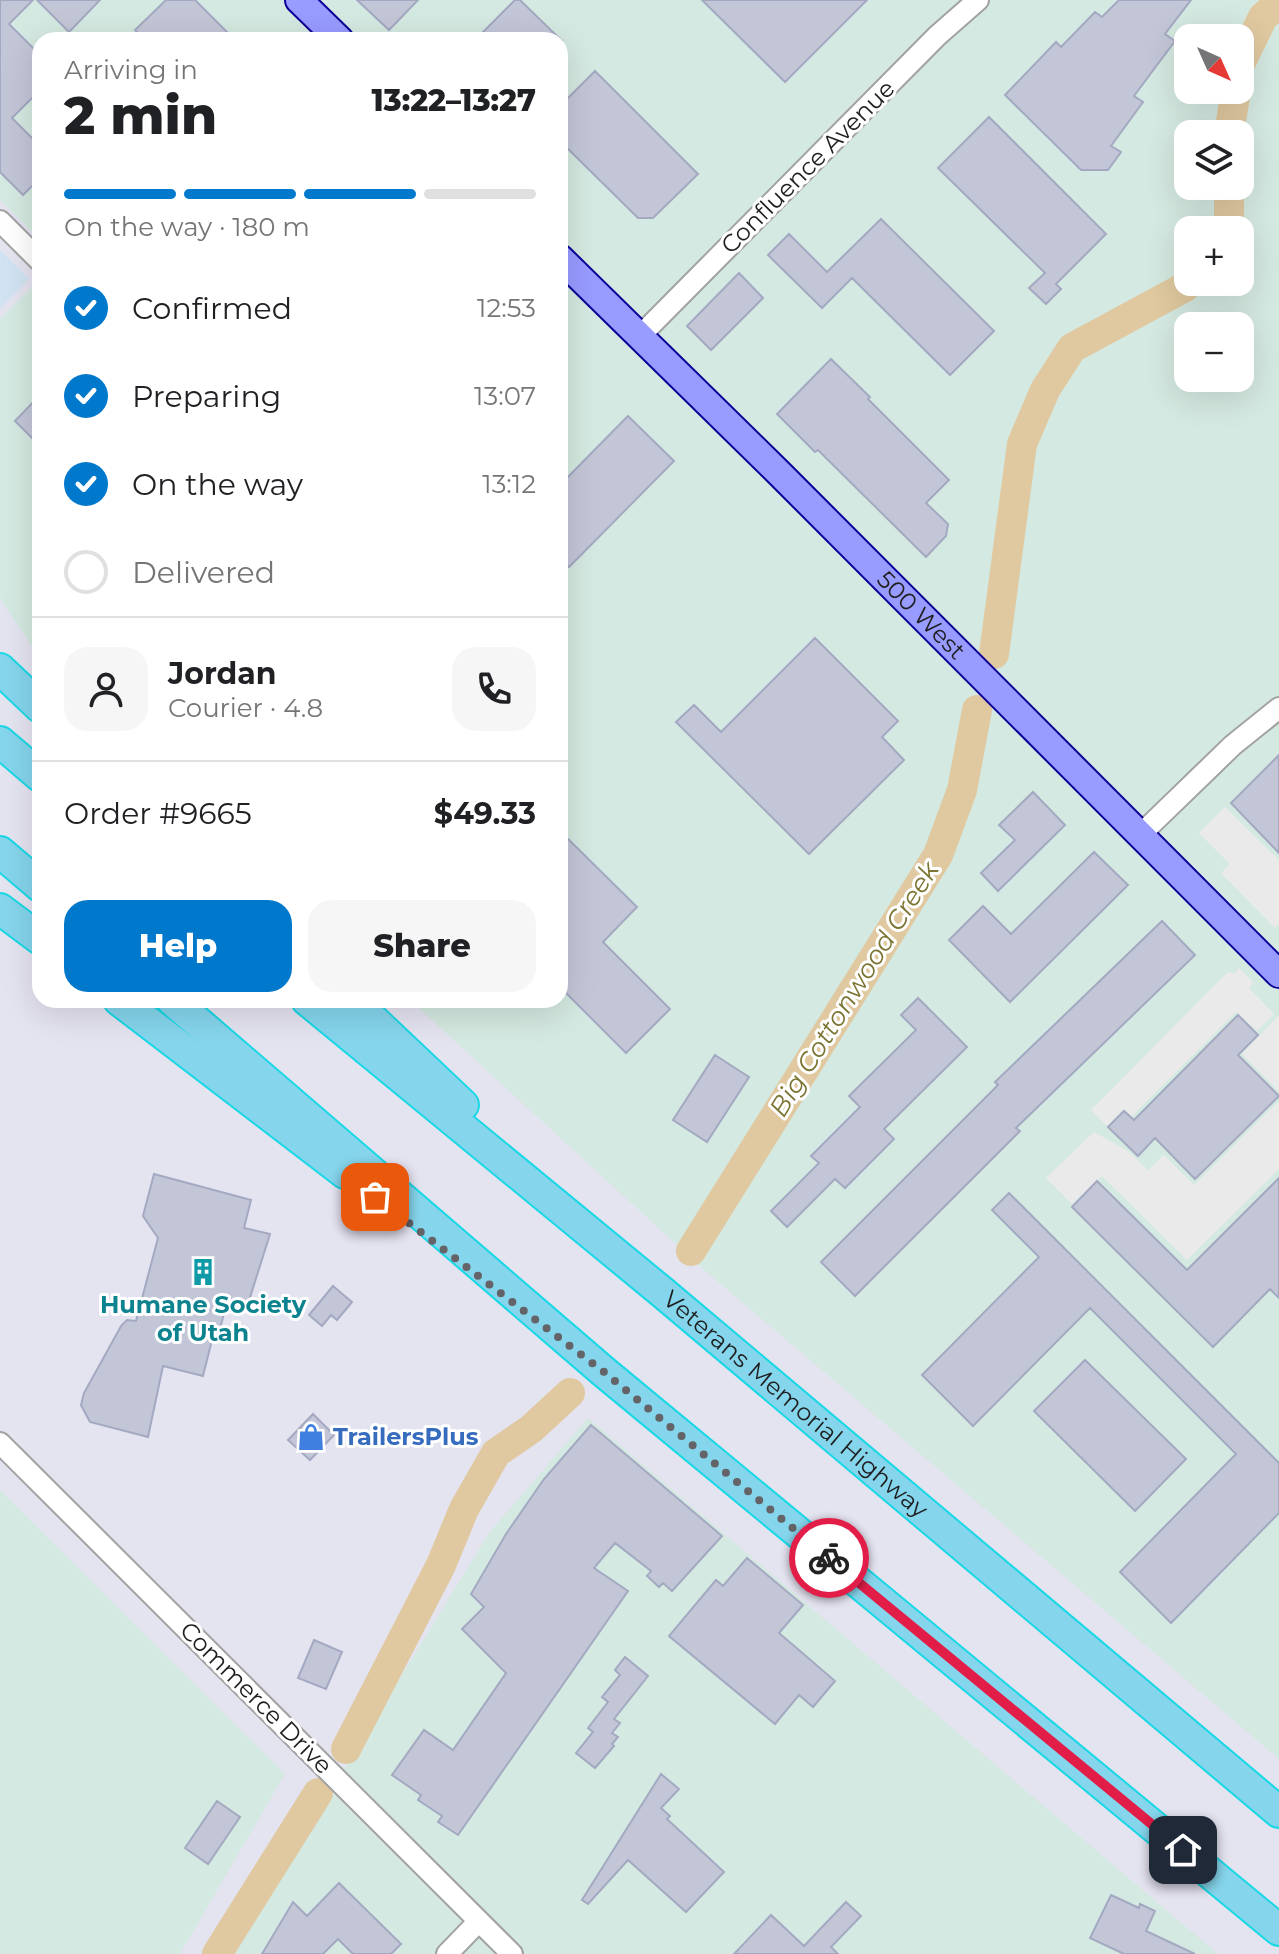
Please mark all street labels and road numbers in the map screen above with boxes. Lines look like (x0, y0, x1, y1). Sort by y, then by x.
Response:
street label: Confluence Avenue (715, 74, 901, 260)
street label: 500 West (871, 565, 972, 665)
street label: Veterans Memorial Highway (657, 1284, 934, 1524)
street label: Commerce Drive (174, 1616, 338, 1780)

